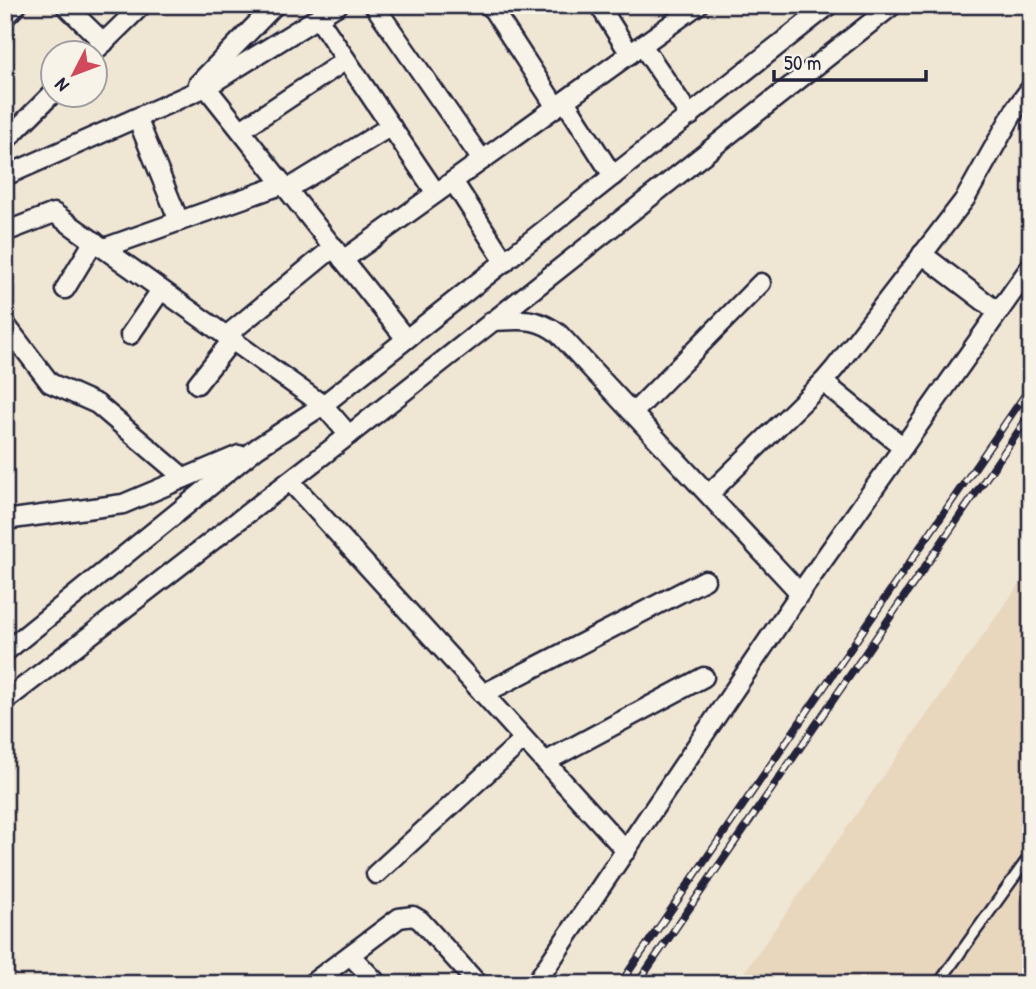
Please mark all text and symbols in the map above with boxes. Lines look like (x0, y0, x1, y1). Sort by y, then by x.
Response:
north arrow (38, 38, 108, 108)
scale bar (774, 38, 926, 82)
text: 50 m (784, 48, 821, 77)
text: N (48, 73, 74, 98)

